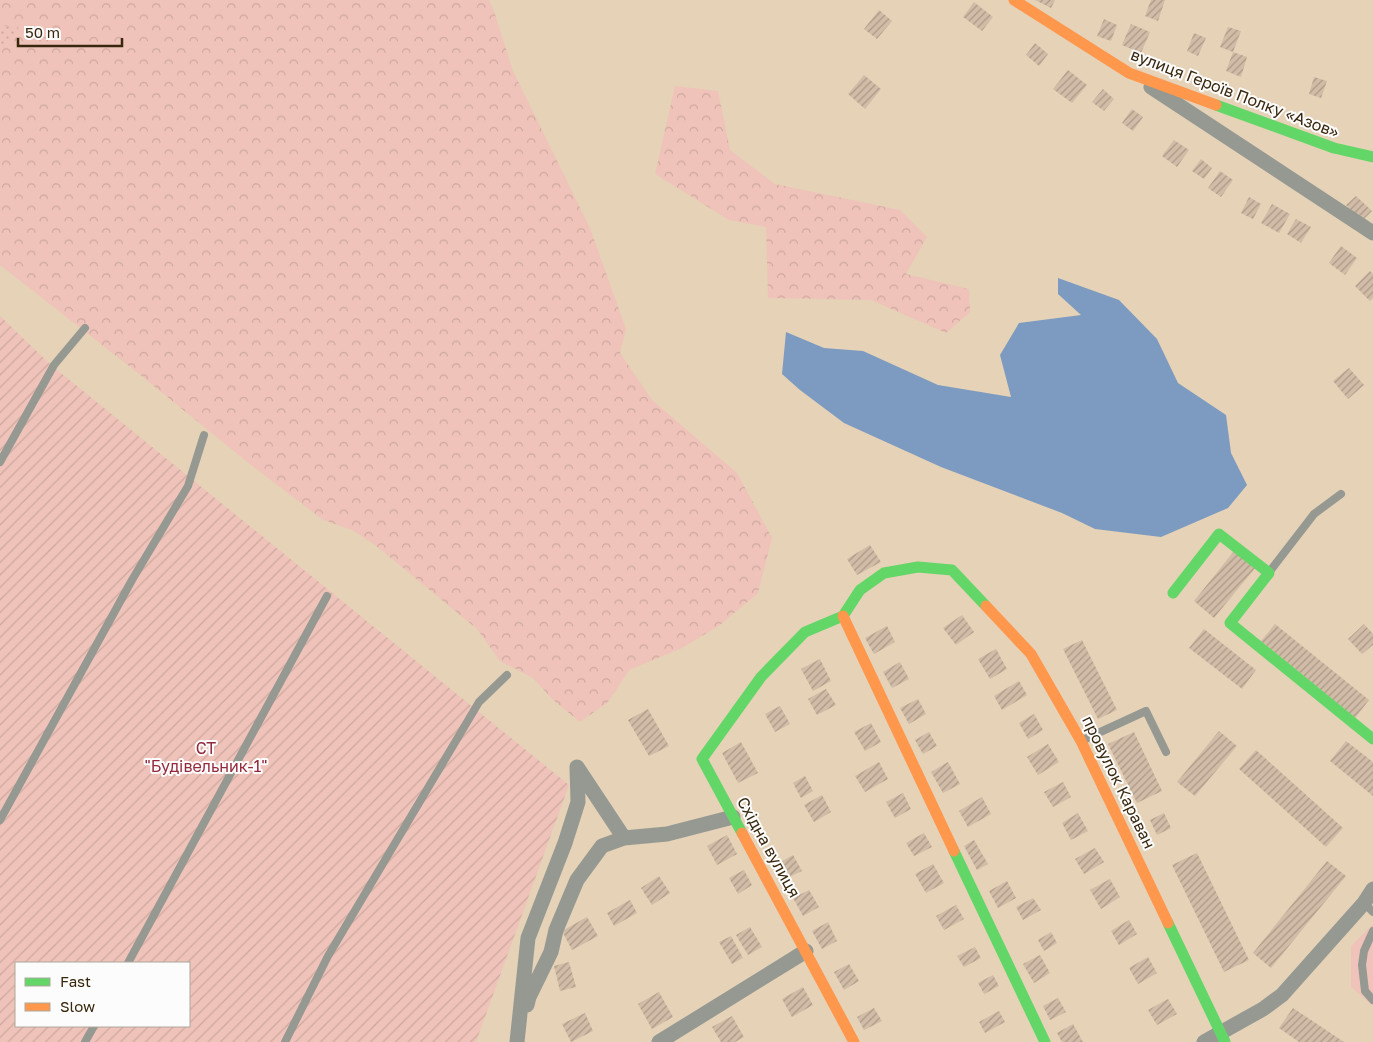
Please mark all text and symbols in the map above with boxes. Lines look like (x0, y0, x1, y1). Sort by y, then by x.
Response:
scale bar (18, 15, 121, 47)
text: 50 m (25, 23, 60, 41)
street label: вулиця Героїв Полку «Азов» (1128, 44, 1342, 142)
street label: провулок Караван (1078, 712, 1160, 852)
park label: СТ "Будівельник-1" (145, 738, 267, 776)
street label: Східна вулиця (733, 793, 805, 901)
legend (15, 962, 190, 1027)
text: Fast (60, 972, 91, 990)
text: Slow (60, 997, 95, 1015)

